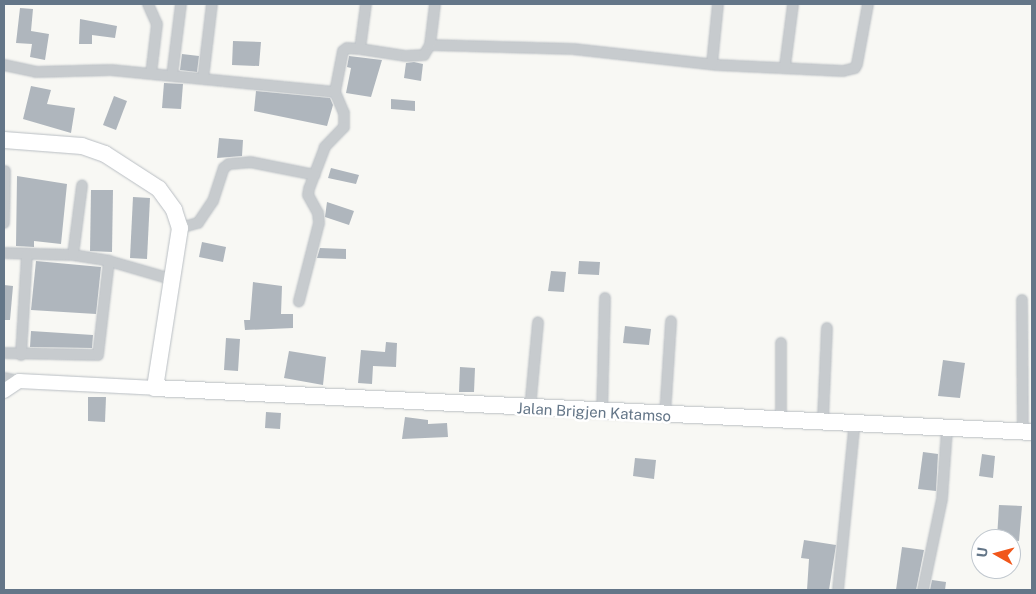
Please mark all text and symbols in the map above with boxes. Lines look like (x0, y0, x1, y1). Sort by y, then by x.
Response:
street label: Jalan Brigjen Katamso (516, 399, 672, 425)
north arrow (971, 529, 1021, 579)
text: U (974, 546, 991, 558)

